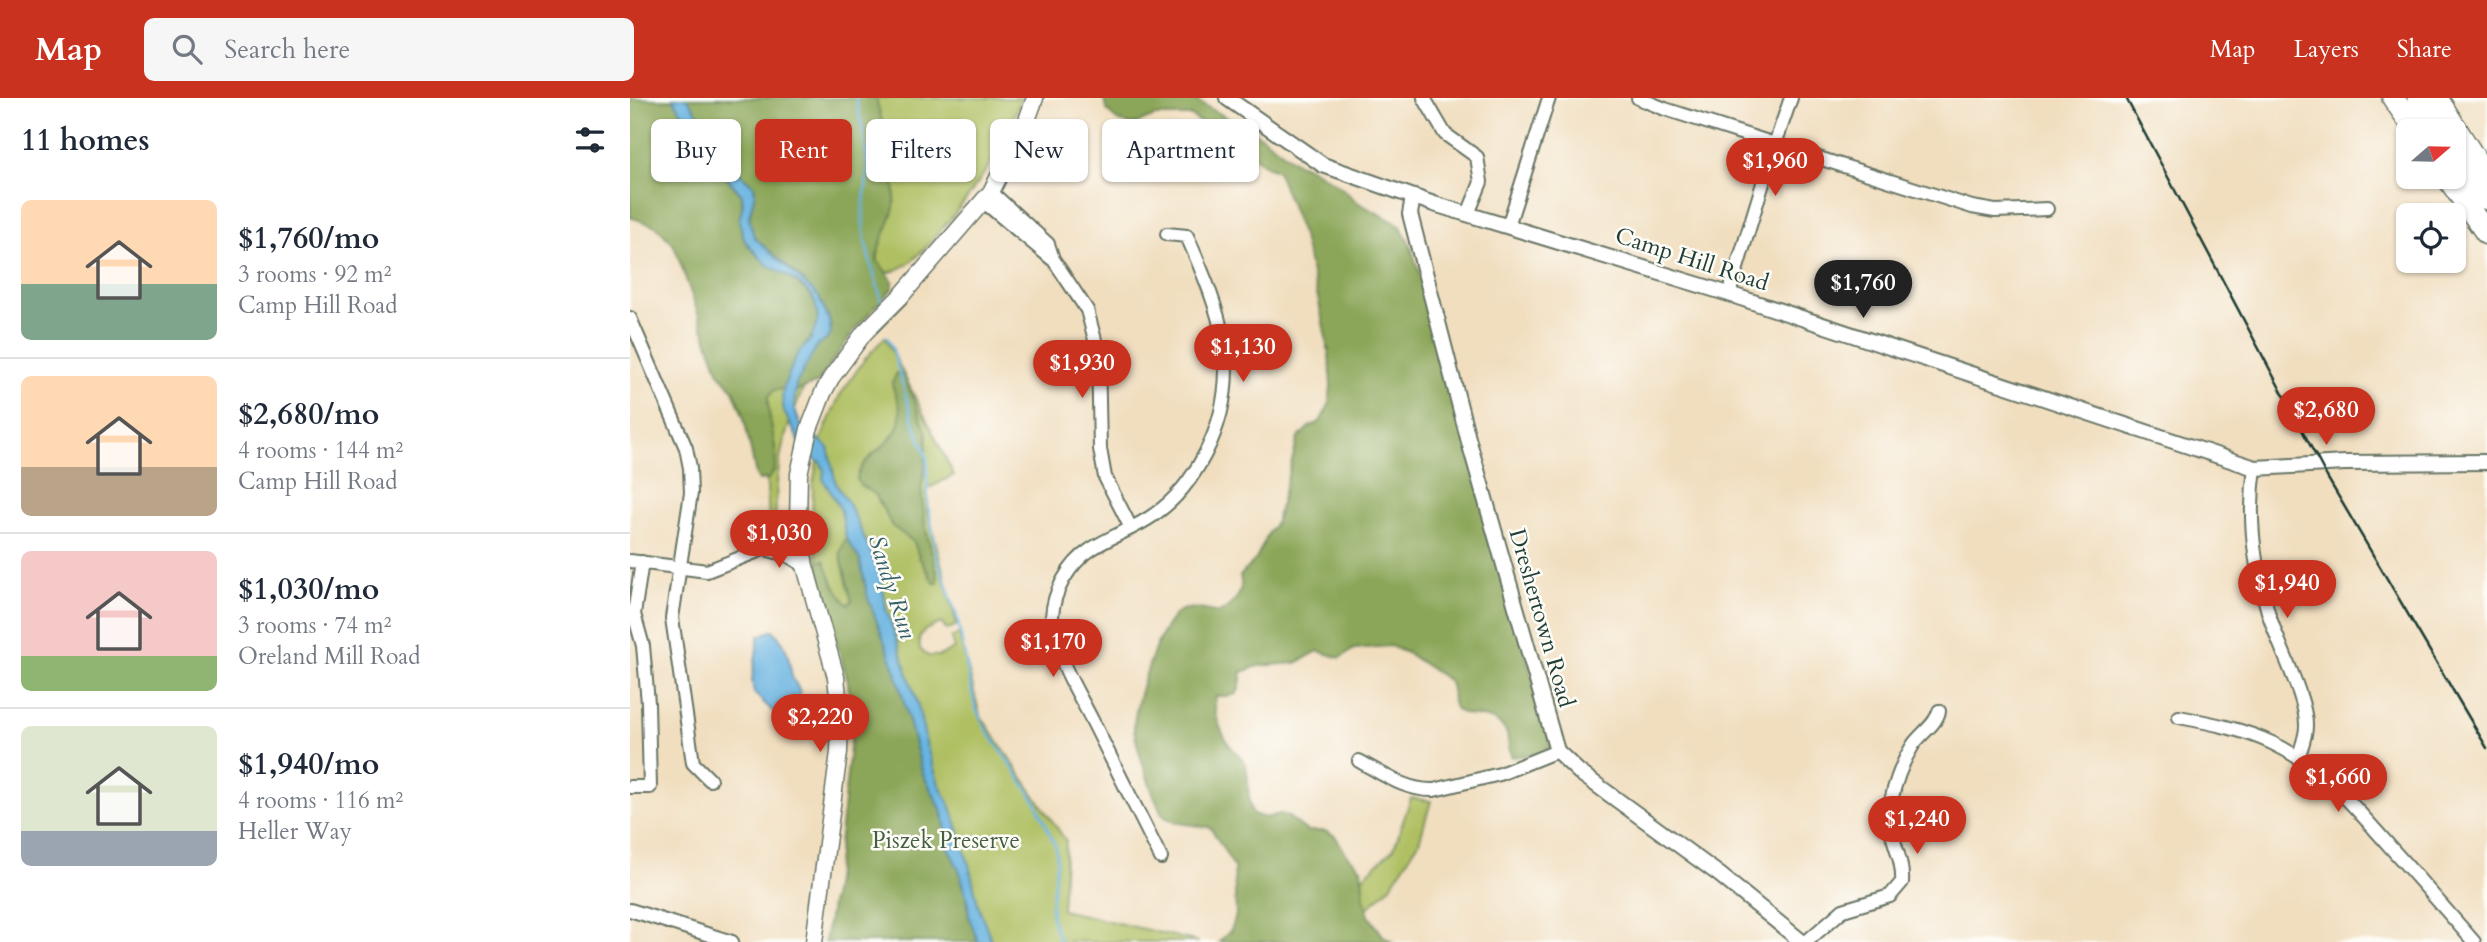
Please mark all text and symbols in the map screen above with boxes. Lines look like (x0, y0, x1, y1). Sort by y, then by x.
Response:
search box (144, 18, 634, 81)
text: Map (35, 27, 102, 72)
icon: search (168, 30, 206, 68)
text: Search here (224, 32, 350, 67)
text: Map (2210, 33, 2256, 66)
text: Layers (2294, 33, 2359, 66)
text: Share (2397, 33, 2452, 66)
chip: Buy (651, 119, 741, 182)
chip: Rent (755, 119, 852, 182)
chip: Filters (866, 119, 976, 182)
chip: New (990, 119, 1088, 182)
chip: Apartment (1102, 119, 1259, 182)
north arrow (2396, 119, 2466, 189)
map controls (2396, 119, 2466, 273)
text: 11 homes (21, 120, 150, 161)
icon: filters (571, 121, 609, 159)
pin: $1,960 (1718, 139, 1832, 198)
text: $1,960 (1742, 145, 1808, 176)
button: locate (2396, 203, 2466, 273)
text: $1,760/mo (238, 218, 379, 259)
street label: Camp Hill Road (1611, 220, 1773, 299)
icon: home (77, 228, 161, 312)
text: 3 rooms · 92 m² (238, 259, 391, 290)
pin: $1,760 (1806, 260, 1920, 320)
text: $1,760 (1830, 267, 1896, 298)
text: Camp Hill Road (238, 290, 398, 321)
pin: $1,130 (1186, 324, 1300, 384)
text: $1,130 (1210, 331, 1276, 362)
pin: $1,930 (1025, 341, 1139, 400)
text: $1,930 (1049, 347, 1115, 378)
pin: $2,680 (2269, 388, 2383, 447)
text: $2,680/mo (238, 394, 379, 435)
text: $2,680 (2293, 394, 2359, 425)
icon: home (77, 404, 161, 488)
text: 4 rooms · 144 m² (238, 435, 403, 466)
text: Camp Hill Road (238, 466, 398, 497)
pin: $1,030 (722, 510, 836, 570)
text: $1,030 (746, 517, 812, 548)
street label: Dreshertown Road (1502, 525, 1583, 712)
water label: Sandy Run (860, 531, 924, 643)
pin: $1,940 (2230, 560, 2344, 620)
text: $1,940 (2254, 567, 2320, 598)
text: $1,030/mo (238, 569, 379, 610)
icon: home (77, 579, 161, 663)
text: 3 rooms · 74 m² (238, 610, 391, 641)
pin: $1,170 (996, 620, 1110, 679)
text: $1,170 (1020, 626, 1086, 657)
text: Oreland Mill Road (238, 641, 421, 672)
pin: $2,220 (763, 694, 877, 754)
text: $2,220 (787, 701, 853, 732)
text: $1,940/mo (238, 744, 379, 785)
icon: home (77, 754, 161, 838)
pin: $1,660 (2281, 754, 2395, 814)
text: $1,660 (2305, 761, 2371, 792)
text: 4 rooms · 116 m² (238, 785, 403, 816)
pin: $1,240 (1860, 796, 1974, 856)
text: $1,240 (1884, 803, 1950, 834)
text: Heller Way (238, 816, 352, 847)
park label: Piszek Preserve (872, 825, 1020, 856)

